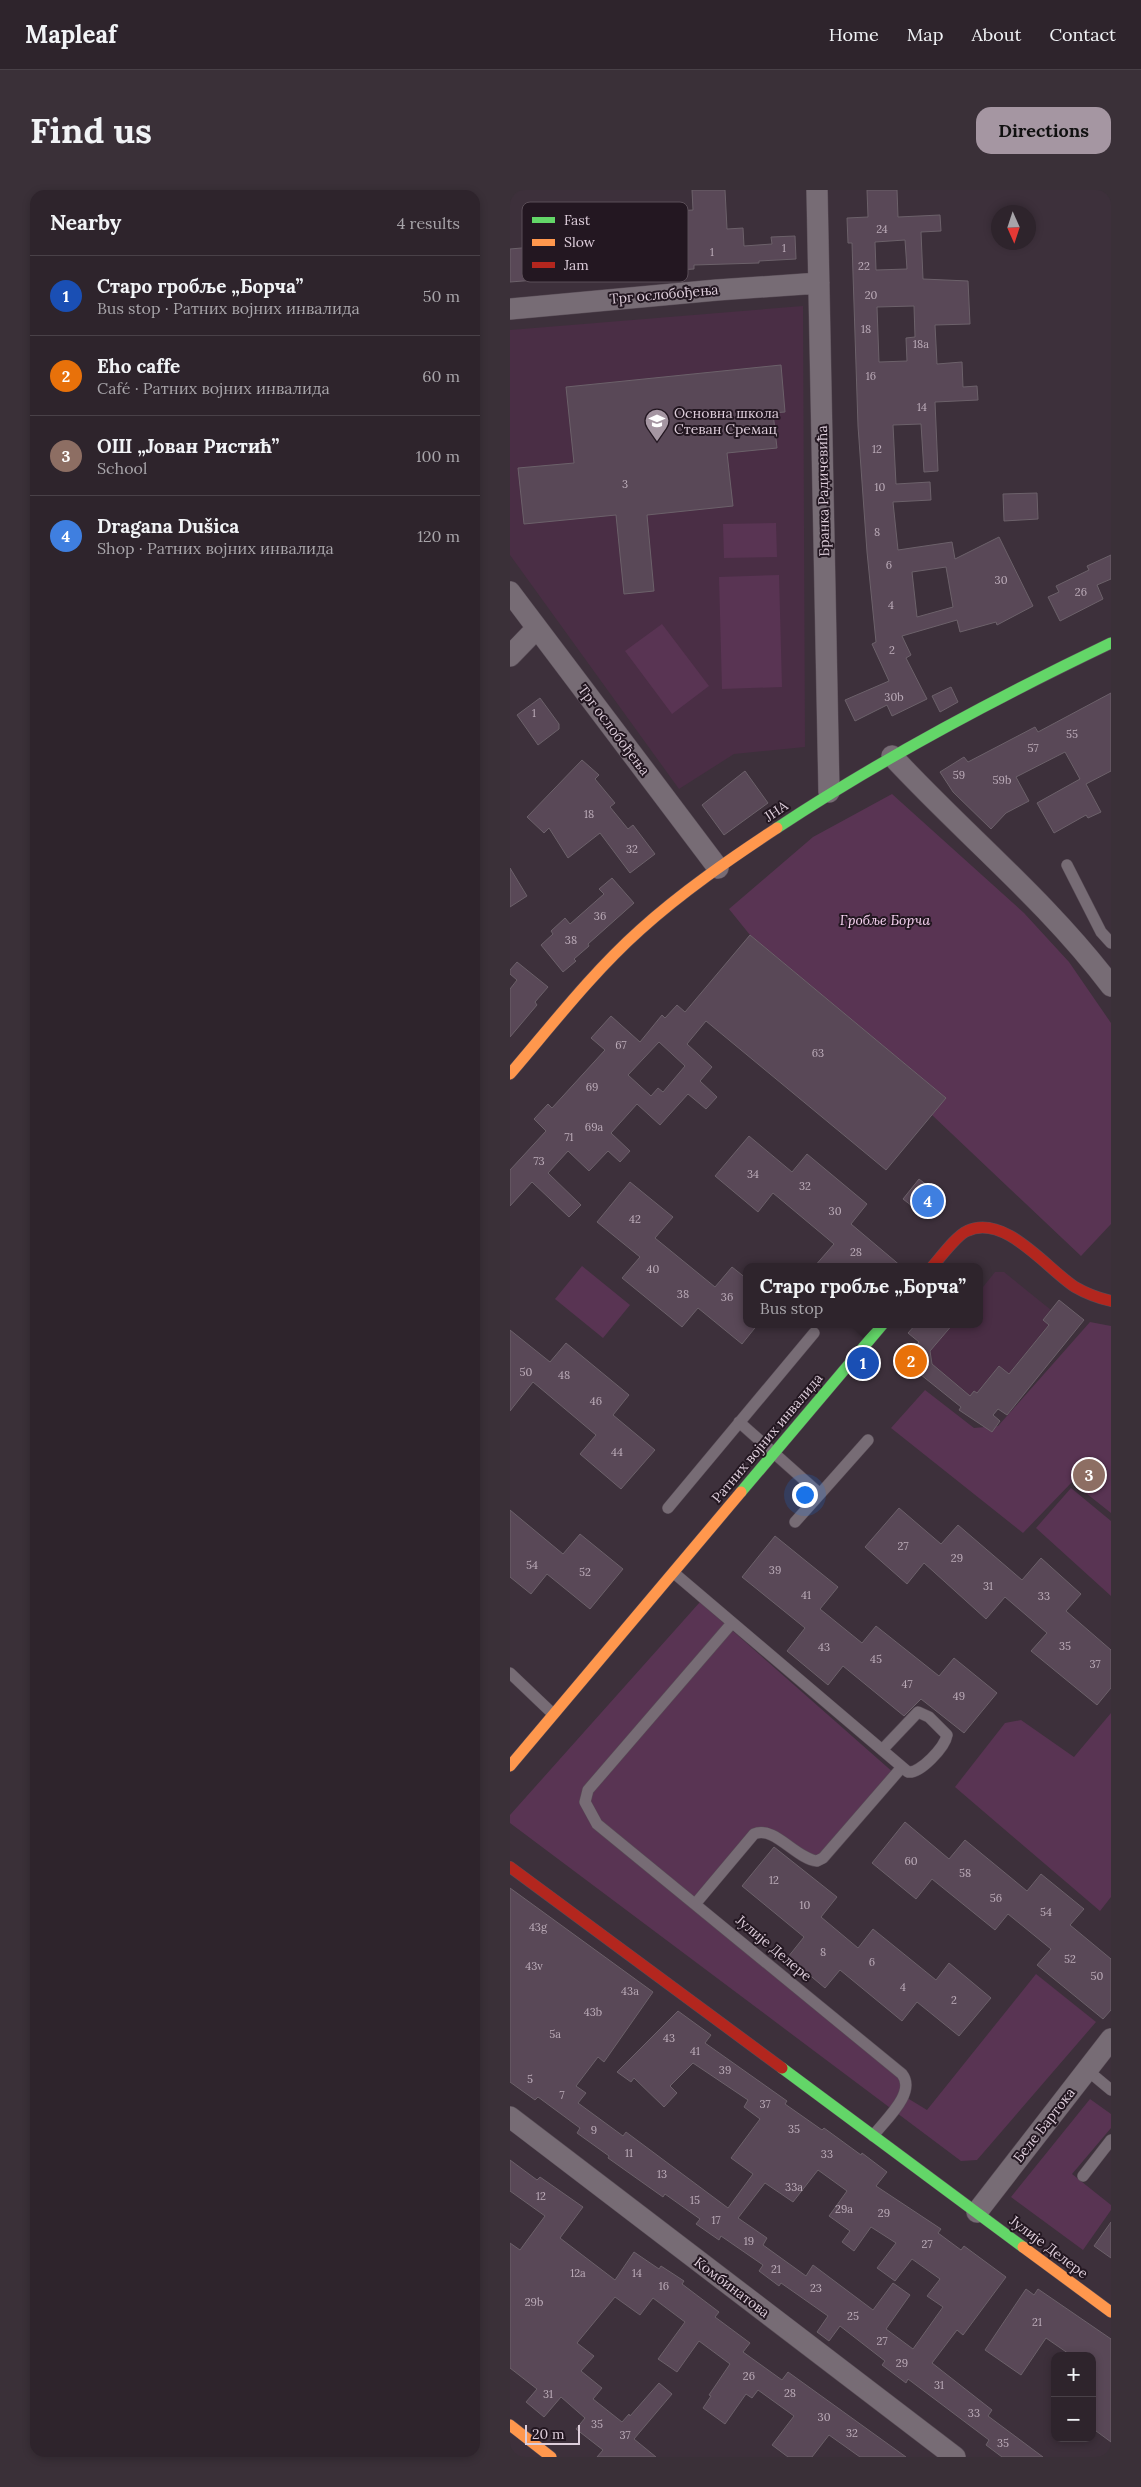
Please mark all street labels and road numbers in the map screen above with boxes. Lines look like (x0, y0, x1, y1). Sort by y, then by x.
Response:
street label: Трг ослобођења (609, 280, 719, 308)
street label: Бранка Радичевића (813, 425, 833, 557)
street label: Трг ослобођења (574, 681, 654, 779)
street label: ЈНА (760, 796, 792, 826)
street label: Ратних војних инвалида (708, 1370, 826, 1506)
street label: Јулије Делере (732, 1910, 816, 1985)
street label: Беле Бартока (1009, 2084, 1079, 2166)
street label: Јулије Делере (1005, 2211, 1092, 2283)
street label: Комбинатова (691, 2253, 773, 2321)

